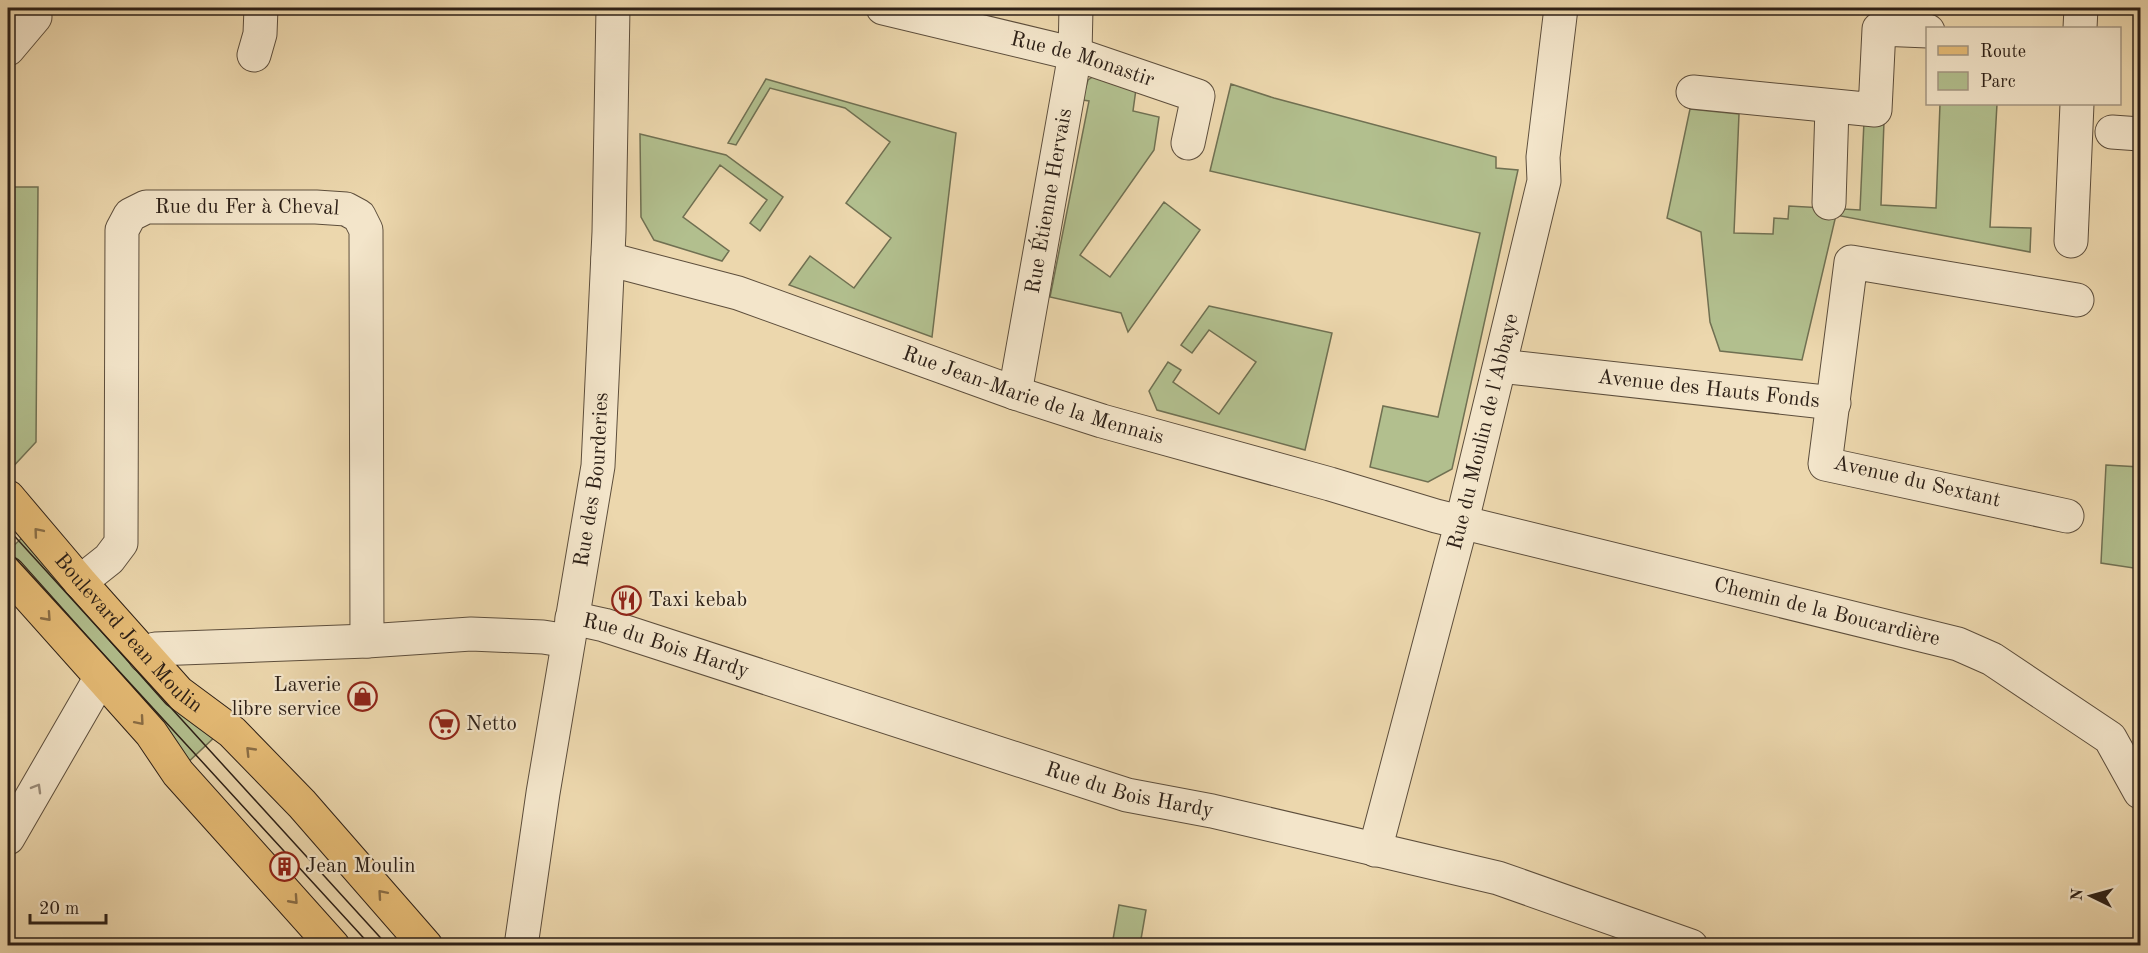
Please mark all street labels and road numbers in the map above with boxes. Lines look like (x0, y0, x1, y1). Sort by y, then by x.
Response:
street label: Rue de Monastir (1008, 28, 1157, 91)
street label: Rue Étienne Hervais (1022, 107, 1076, 295)
street label: Rue du Fer à Cheval (155, 196, 340, 219)
street label: Rue du Moulin de l'Abbaye (1444, 312, 1522, 552)
street label: Rue Jean-Marie de la Mennais (900, 343, 1166, 448)
street label: Avenue des Hauts Fonds (1597, 366, 1821, 412)
street label: Rue des Bourderies (571, 392, 612, 568)
street label: Avenue du Sextant (1831, 453, 2003, 511)
street label: Boulevard Jean Moulin (50, 550, 206, 717)
street label: Chemin de la Boucardière (1712, 574, 1942, 650)
street label: Rue du Bois Hardy (581, 610, 752, 682)
street label: Rue du Bois Hardy (1043, 759, 1215, 822)

